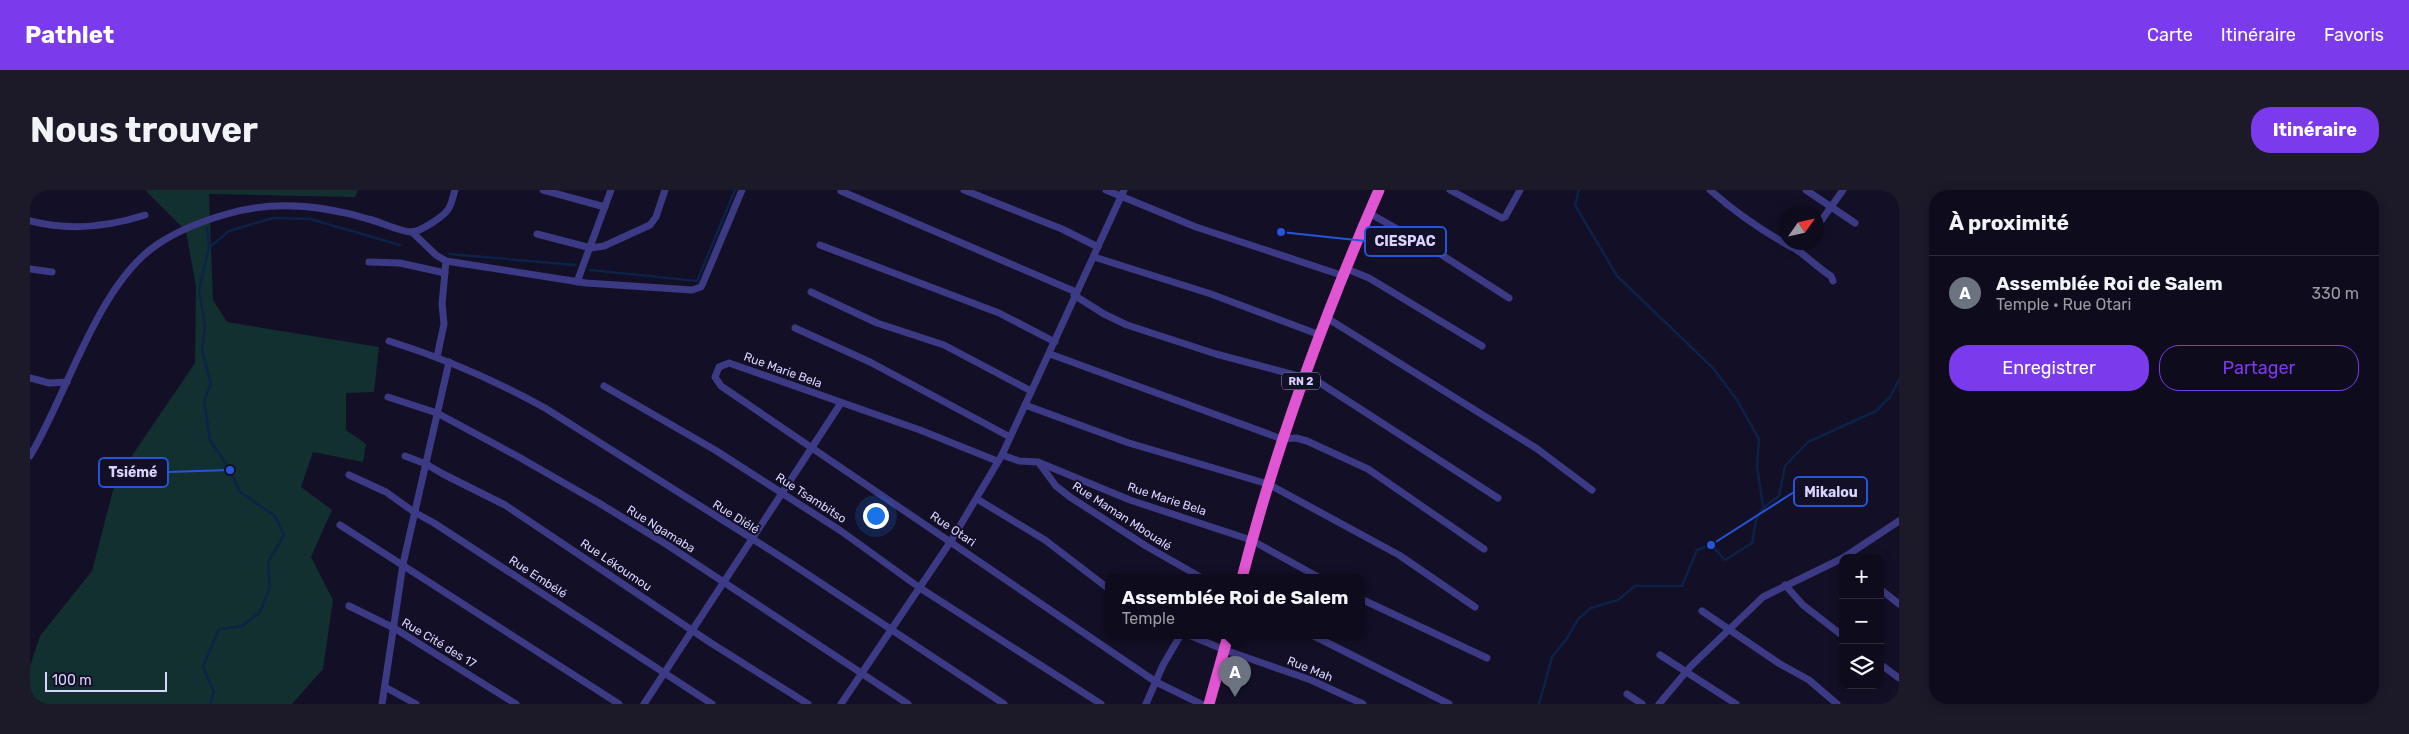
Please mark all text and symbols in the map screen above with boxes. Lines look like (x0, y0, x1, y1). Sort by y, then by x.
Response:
text: Pathlet (25, 21, 114, 49)
text: Carte (2147, 24, 2193, 46)
text: Itinéraire (2221, 24, 2296, 46)
text: Favoris (2324, 24, 2384, 46)
button: Itinéraire (2251, 107, 2379, 153)
text: Nous trouver (30, 109, 258, 151)
north arrow (1779, 205, 1824, 250)
text: À proximité (1949, 210, 2069, 235)
callout: CIESPAC (1365, 227, 1446, 256)
text: CIESPAC (1374, 233, 1436, 250)
text: Assemblée Roi de Salem (1996, 272, 2223, 295)
text: A (1959, 284, 1971, 303)
text: 330 m (2311, 284, 2359, 303)
text: Temple · Rue Otari (1996, 295, 2131, 314)
button: Enregistrer (1949, 345, 2149, 391)
button: Partager (2159, 345, 2359, 391)
street label: Rue Marie Bela (742, 349, 824, 391)
road number: RN 2 (1282, 372, 1320, 390)
callout: Tsiémé (99, 458, 168, 487)
text: Tsiémé (109, 464, 157, 481)
street label: Rue Tsambitso (773, 470, 849, 526)
callout: Mikalou (1794, 477, 1867, 506)
street label: Rue Maman Mboualé (1070, 479, 1174, 553)
street label: Rue Marie Bela (1126, 480, 1208, 518)
text: Mikalou (1804, 484, 1858, 501)
street label: Rue Diélé (710, 497, 762, 537)
street label: Rue Ngamaba (624, 502, 698, 556)
your location (863, 503, 889, 529)
street label: Rue Otari (928, 509, 978, 549)
street label: Rue Lékoumou (578, 536, 654, 594)
street label: Rue Embélé (506, 553, 570, 601)
map controls (1839, 554, 1884, 689)
button: + (1839, 554, 1884, 599)
popup (1105, 574, 1365, 639)
text: Assemblée Roi de Salem (1122, 586, 1348, 609)
button: − (1839, 599, 1884, 644)
text: Temple (1122, 609, 1175, 628)
street label: Rue Cité des 17 (399, 615, 479, 671)
button: layers (1839, 644, 1884, 689)
street label: Rue Mah (1285, 653, 1335, 685)
pin: A (1219, 656, 1251, 697)
scale bar (45, 669, 168, 692)
text: 100 m (52, 672, 92, 689)

